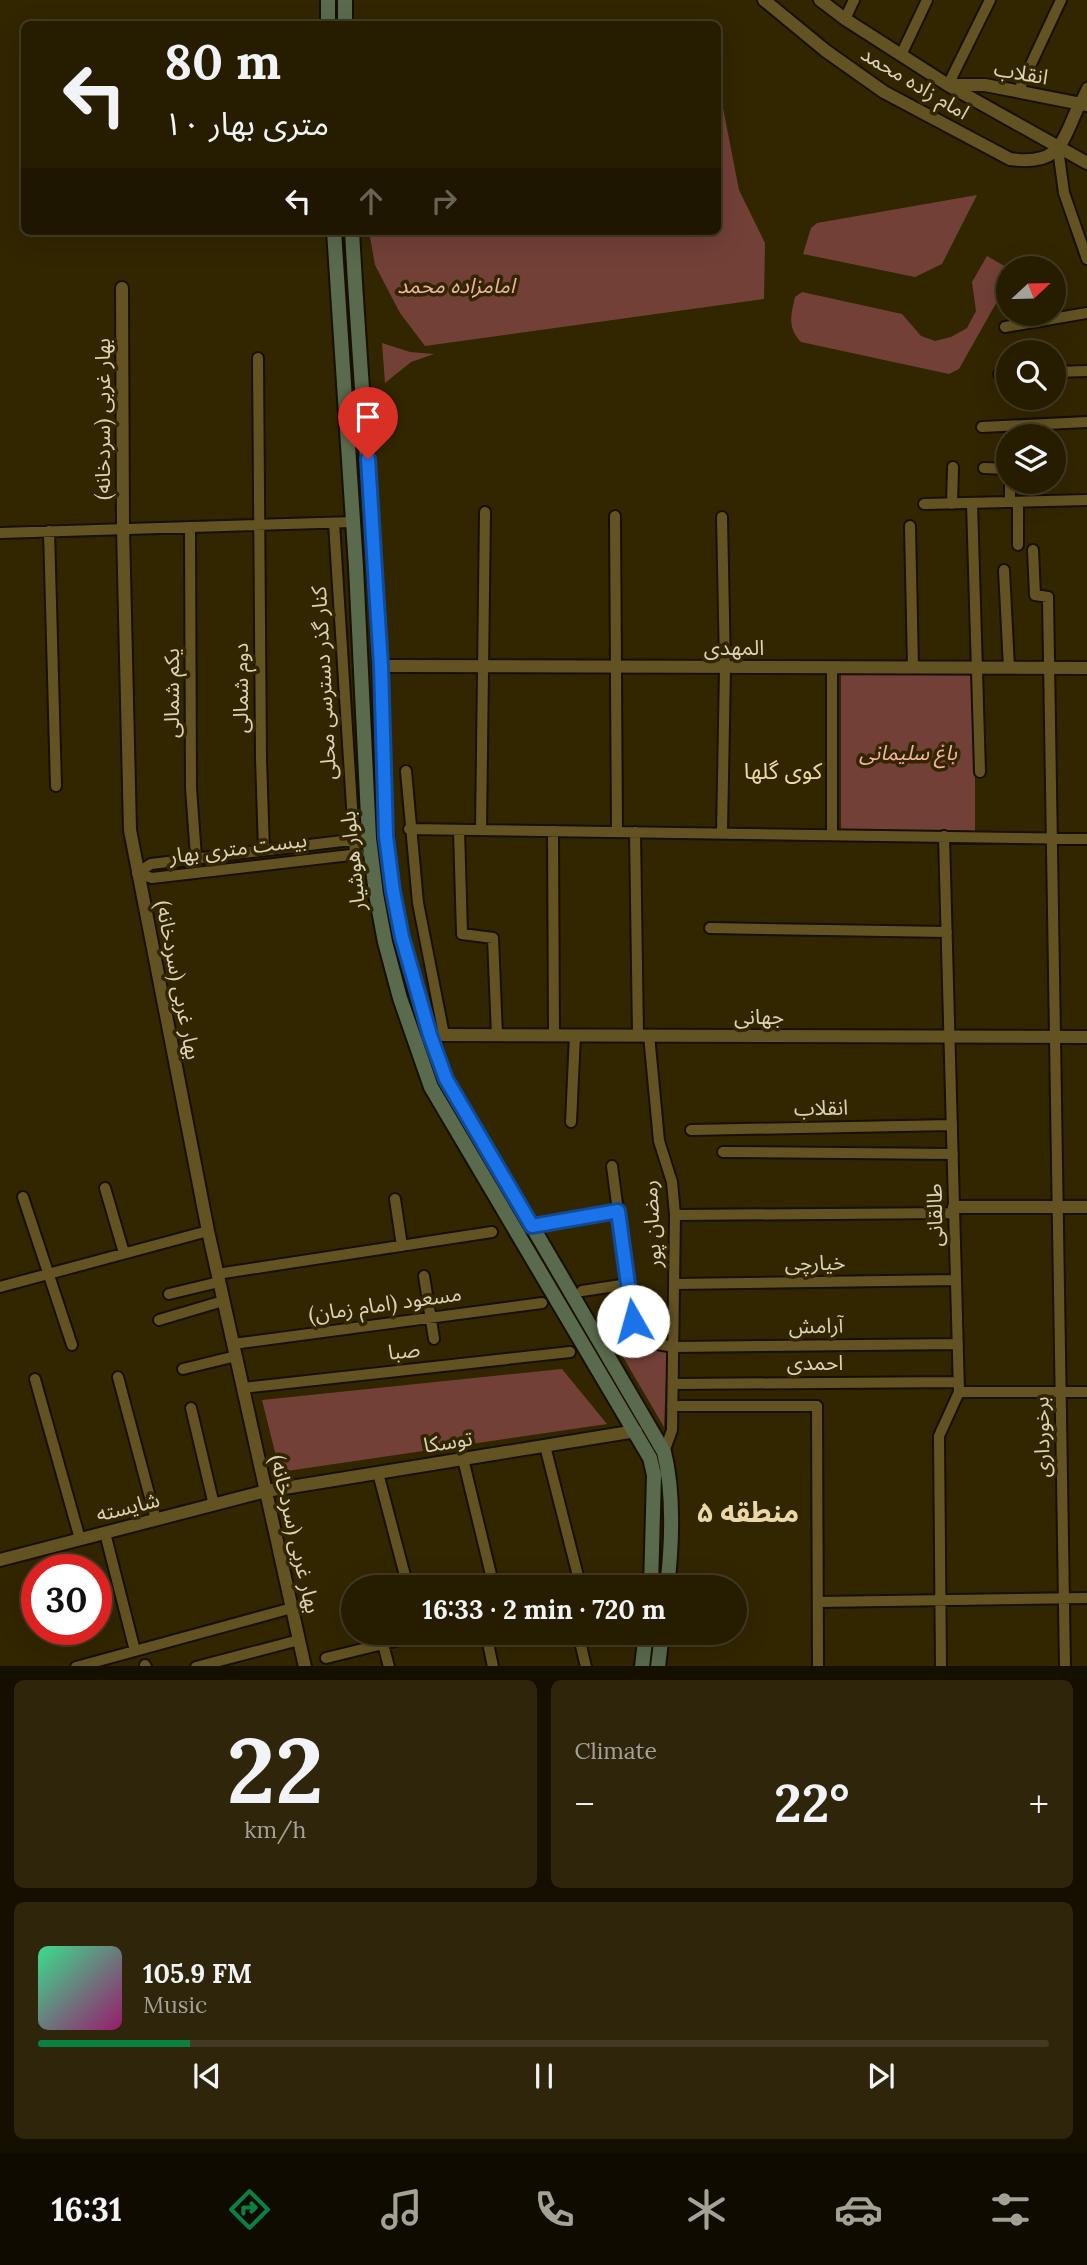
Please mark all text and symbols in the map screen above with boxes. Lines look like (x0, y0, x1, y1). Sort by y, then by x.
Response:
text: 80 m (164, 30, 281, 92)
street label: امام زاده محمد (855, 40, 974, 128)
icon: left (49, 49, 140, 140)
street label: انقلاب (992, 54, 1050, 91)
text: ۱۰ متری بهار (164, 103, 329, 144)
icon: left (279, 182, 317, 220)
icon: ahead (352, 182, 390, 220)
icon: right (425, 182, 463, 220)
north arrow (996, 256, 1066, 326)
map controls (996, 256, 1066, 494)
park label: امامزاده محمد (397, 272, 517, 299)
street label: بهار غربی (سردخانه) (89, 338, 116, 500)
button: search (996, 340, 1066, 410)
pin (338, 387, 398, 459)
icon: arrive (349, 398, 387, 436)
button: layers (996, 424, 1066, 494)
street label: کنار گذر دسترسی محلی (305, 585, 342, 781)
street label: المهدی (704, 634, 764, 661)
street label: دوم شمالی (227, 643, 257, 733)
street label: یکم شمالی (158, 648, 187, 738)
park label: باغ سلیمانی (859, 739, 957, 769)
district label: کوی گلها (744, 756, 823, 785)
street label: بلوار هوشیار (334, 810, 371, 913)
street label: بیست متری بهار (167, 826, 308, 869)
street label: بهار غربی (سردخانه) (150, 898, 207, 1062)
street label: جهانی (734, 1003, 784, 1030)
street label: انقلاب (794, 1094, 848, 1121)
street label: رمضان پور (636, 1179, 667, 1270)
street label: طالقانی (920, 1183, 949, 1247)
street label: خیارچی (784, 1248, 846, 1277)
street label: مسعود (امام زمان) (307, 1279, 464, 1331)
position arrow (596, 1284, 670, 1358)
street label: آرامش (788, 1312, 844, 1339)
street label: صبا (386, 1335, 421, 1366)
street label: احمدی (787, 1349, 843, 1376)
street label: برخورداری (1027, 1396, 1056, 1478)
street label: توسکا (421, 1424, 474, 1459)
street label: بهار غربی (سردخانه) (264, 1452, 327, 1616)
street label: شایسته (93, 1486, 163, 1527)
district label: منطقه ۵ (697, 1494, 799, 1530)
speed limit sign: 30 (21, 1554, 112, 1645)
text: 16:33 · 2 min · 720 m (422, 1593, 666, 1626)
text: 22 (227, 1711, 324, 1828)
text: Climate (575, 1736, 657, 1765)
text: 22° (774, 1770, 849, 1836)
text: − (575, 1780, 595, 1828)
text: + (1029, 1780, 1049, 1828)
text: km/h (244, 1815, 306, 1844)
text: 105.9 FM (143, 1957, 252, 1990)
text: Music (143, 1990, 207, 2019)
icon: previous (188, 2057, 226, 2095)
icon: pause (525, 2057, 563, 2095)
icon: next (862, 2057, 900, 2095)
icon: directions (225, 2185, 274, 2234)
icon: music (377, 2185, 426, 2234)
icon: phone (530, 2185, 579, 2234)
icon: climate (682, 2185, 731, 2234)
icon: car (834, 2185, 883, 2234)
icon: filters (986, 2185, 1035, 2234)
text: 16:31 (52, 2189, 122, 2230)

